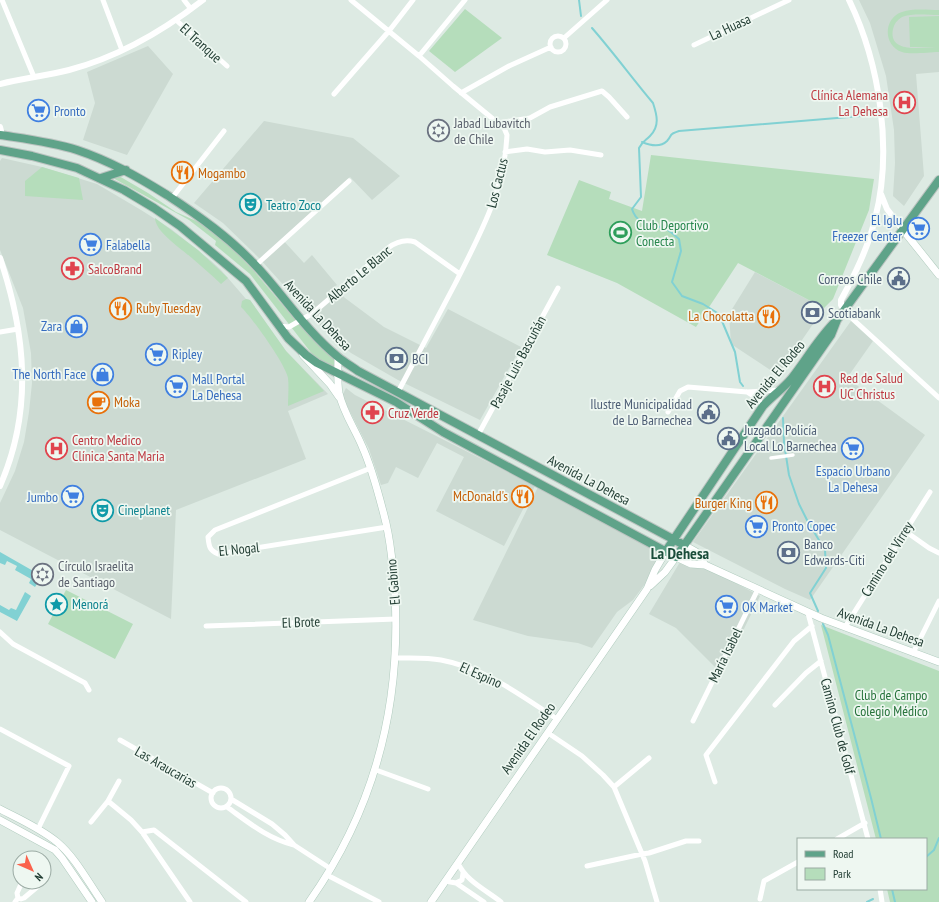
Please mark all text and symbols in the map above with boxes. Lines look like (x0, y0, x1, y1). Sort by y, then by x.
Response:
street label: La Huasa (706, 10, 754, 44)
street label: El Tranque (176, 19, 226, 67)
place label: Clínica Alemana La Dehesa (811, 86, 888, 120)
hospital icon: Clínica Alemana La Dehesa (891, 90, 917, 116)
supermarket icon: Pronto (25, 98, 51, 124)
place label: Pronto (54, 102, 86, 120)
place label: Jabad Lubavitch de Chile (453, 114, 530, 148)
synagogue icon: Jabad Lubavitch de Chile (426, 118, 452, 144)
street label: Los Cactus (482, 156, 512, 210)
restaurant icon: Mogambo (169, 160, 195, 186)
place label: Mogambo (198, 164, 246, 182)
theatre icon: Teatro Zoco (238, 192, 264, 218)
place label: Teatro Zoco (266, 196, 321, 214)
place label: El Iglu Freezer Center (832, 211, 902, 245)
supermarket icon: El Iglu Freezer Center (905, 215, 931, 241)
place label: Club Deportivo Conecta (636, 216, 709, 250)
sports icon: Club Deportivo Conecta (607, 220, 633, 246)
supermarket icon: Falabella (78, 232, 104, 258)
place label: Falabella (106, 236, 150, 254)
street label: Alberto Le Blanc (323, 242, 395, 306)
pharmacy icon: SalcoBrand (60, 256, 86, 282)
place label: SalcoBrand (88, 260, 142, 278)
public building icon: Correos Chile (885, 266, 911, 292)
place label: Correos Chile (818, 270, 882, 288)
street label: Avenida La Dehesa (280, 276, 356, 354)
restaurant icon: Ruby Tuesday (107, 295, 133, 321)
place label: Ruby Tuesday (136, 299, 202, 317)
bank icon: Scotiabank (800, 300, 826, 326)
restaurant icon: La Chocolatta (756, 303, 782, 329)
place label: Scotiabank (828, 304, 881, 322)
place label: La Chocolatta (688, 307, 754, 325)
shop icon: Zara (64, 313, 90, 339)
street label: Pasaje Luis Bascuñán (486, 313, 550, 411)
place label: Zara (41, 317, 62, 335)
street label: Avenida El Rodeo (741, 336, 809, 412)
supermarket icon: Ripley (144, 341, 170, 367)
place label: Ripley (172, 345, 203, 363)
bank icon: BCI (383, 346, 409, 372)
place label: BCI (412, 350, 428, 368)
shop icon: The North Face (89, 361, 115, 387)
place label: The North Face (12, 365, 86, 383)
place label: Red de Salud UC Christus (840, 369, 903, 403)
place label: Mall Portal La Dehesa (192, 370, 246, 404)
hospital icon: Red de Salud UC Christus (811, 373, 837, 399)
supermarket icon: Mall Portal La Dehesa (163, 374, 189, 400)
cafe icon: Moka (86, 389, 112, 415)
place label: Moka (114, 393, 140, 411)
place label: Ilustre Municipalidad de Lo Barnechea (590, 395, 692, 429)
public building icon: Ilustre Municipalidad de Lo Barnechea (695, 399, 721, 425)
pharmacy icon: Cruz Verde (359, 400, 385, 426)
place label: Cruz Verde (388, 404, 439, 422)
place label: Juzgado Policía Local Lo Barnechea (743, 421, 837, 455)
public building icon: Juzgado Policía Local Lo Barnechea (716, 425, 742, 451)
place label: Centro Medico Clínica Santa Maria (72, 431, 165, 465)
hospital icon: Centro Medico Clínica Santa Maria (44, 435, 70, 461)
supermarket icon: Espacio Urbano La Dehesa (840, 436, 866, 462)
street label: Avenida La Dehesa (545, 451, 633, 509)
place label: Espacio Urbano La Dehesa (816, 462, 890, 496)
restaurant icon: McDonald's (510, 483, 536, 509)
supermarket icon: Jumbo (60, 484, 86, 510)
place label: McDonald's (453, 487, 508, 505)
place label: Jumbo (26, 488, 58, 506)
restaurant icon: Burger King (754, 490, 780, 516)
place label: Burger King (695, 494, 752, 512)
theatre icon: Cineplanet (89, 497, 115, 523)
place label: Cineplanet (118, 501, 170, 519)
supermarket icon: Pronto Copec (743, 513, 769, 539)
place label: Pronto Copec (772, 517, 836, 535)
street label: Camino del Virrey (857, 518, 918, 600)
place label: Banco Edwards-Citi (804, 535, 865, 569)
street label: El Nogal (218, 538, 261, 560)
bank icon: Banco Edwards-Citi (775, 539, 801, 565)
district label: La Dehesa (651, 543, 710, 563)
place label: Círculo Israelita de Santiago (58, 557, 134, 591)
street label: El Gabino (382, 558, 404, 606)
synagogue icon: Círculo Israelita de Santiago (30, 561, 56, 587)
place icon: Menorá (43, 591, 69, 617)
supermarket icon: OK Market (714, 594, 740, 620)
place label: Menorá (72, 595, 108, 613)
place label: OK Market (742, 598, 793, 616)
street label: Avenida La Dehesa (835, 603, 927, 651)
street label: El Brote (282, 612, 321, 632)
street label: María Isabel (704, 624, 746, 685)
street label: El Espino (457, 658, 505, 692)
street label: Camino Club de Golf (817, 676, 860, 776)
park label: Club de Campo Colegio Médico (854, 686, 928, 720)
street label: Avenida El Rodeo (497, 699, 559, 777)
street label: Las Araucarias (132, 742, 200, 792)
legend (797, 838, 927, 890)
text: Road (833, 846, 853, 861)
north arrow (12, 850, 52, 890)
text: Park (833, 866, 851, 881)
text: N (32, 870, 46, 884)

